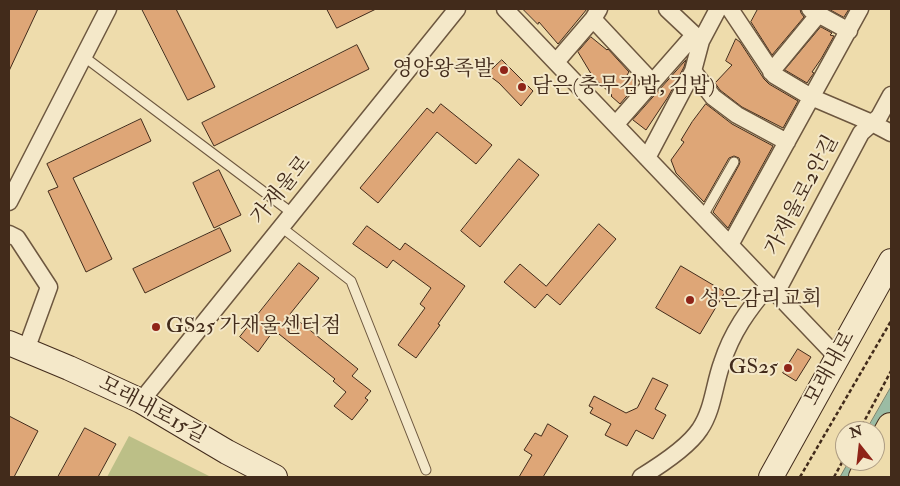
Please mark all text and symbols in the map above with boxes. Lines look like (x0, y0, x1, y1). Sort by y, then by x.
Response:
place label: 영양왕족발 (393, 57, 494, 83)
marker: 영양왕족발 (498, 64, 510, 76)
place label: 담은(충무김밥, 김밥) (532, 74, 715, 100)
marker: 담은(충무김밥, 김밥) (516, 81, 528, 93)
street label: 가재울로2안길 (761, 132, 845, 260)
street label: 가재울로 (247, 152, 317, 230)
place label: 성은감리교회 (700, 287, 822, 313)
marker: 성은감리교회 (684, 294, 696, 306)
place label: GS25 가재울센터점 (166, 314, 341, 340)
marker: GS25 가재울센터점 (150, 321, 162, 333)
street label: 모래내로 (800, 327, 862, 411)
place label: GS25 (729, 355, 778, 381)
marker: GS25 (782, 362, 794, 374)
street label: 모래내로15길 (94, 372, 210, 450)
north arrow (835, 421, 885, 471)
text: N (848, 422, 864, 442)

